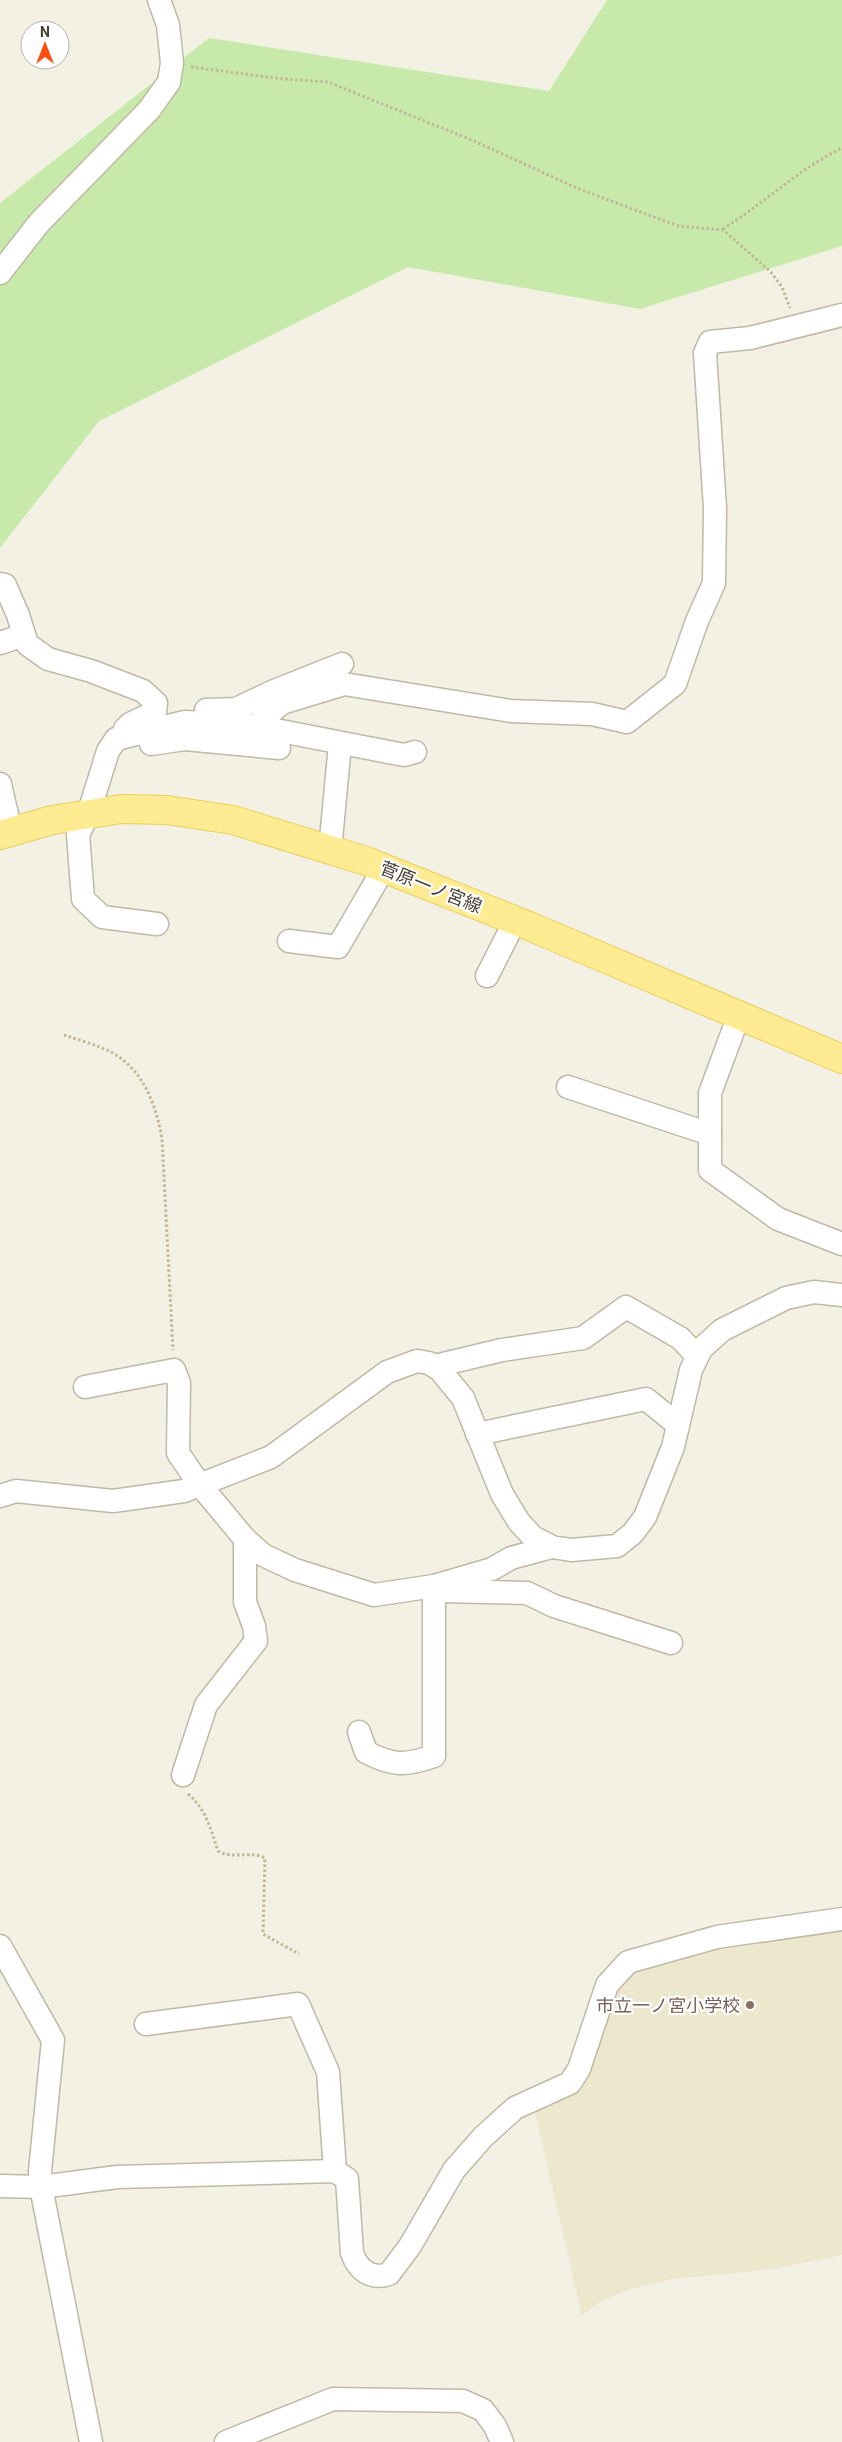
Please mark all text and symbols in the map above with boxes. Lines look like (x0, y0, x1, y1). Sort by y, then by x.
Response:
north arrow (20, 20, 70, 70)
text: N (40, 24, 50, 40)
street label: 菅原一ノ宮線 (377, 857, 485, 917)
place label: 市立一ノ宮小学校 (596, 1995, 740, 2016)
marker: 市立一ノ宮小学校 (744, 1999, 756, 2011)

